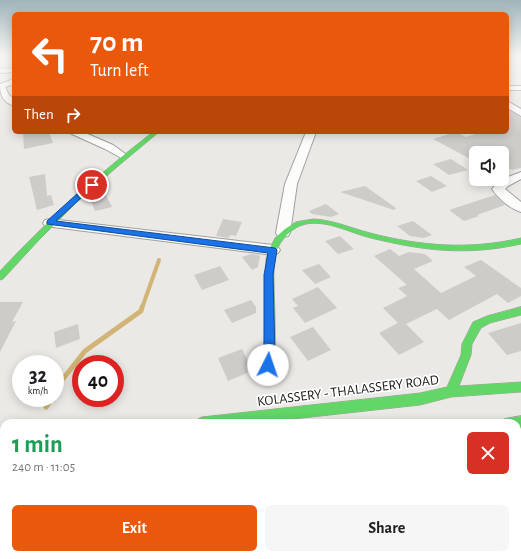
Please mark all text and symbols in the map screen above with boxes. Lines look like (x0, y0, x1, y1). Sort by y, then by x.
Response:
icon: left (24, 28, 76, 80)
text: 70 m (90, 29, 144, 57)
text: Turn left (90, 62, 149, 80)
icon: right (62, 104, 84, 126)
text: Then (24, 107, 54, 122)
map controls (469, 146, 509, 186)
button: sound (469, 146, 509, 186)
pin (75, 168, 109, 202)
icon: arrive (81, 174, 103, 196)
position arrow (247, 344, 289, 386)
speed limit sign: 40 (72, 355, 124, 407)
text: 32 (29, 366, 47, 386)
street label: KOLASSERY - THALASSERY ROAD (256, 373, 440, 409)
text: km/h (28, 386, 48, 396)
button: close (467, 432, 509, 474)
text: 1 min (12, 433, 63, 457)
text: 240 m · 11:05 (12, 461, 75, 474)
button: Exit (12, 505, 257, 551)
button: Share (265, 505, 509, 551)

